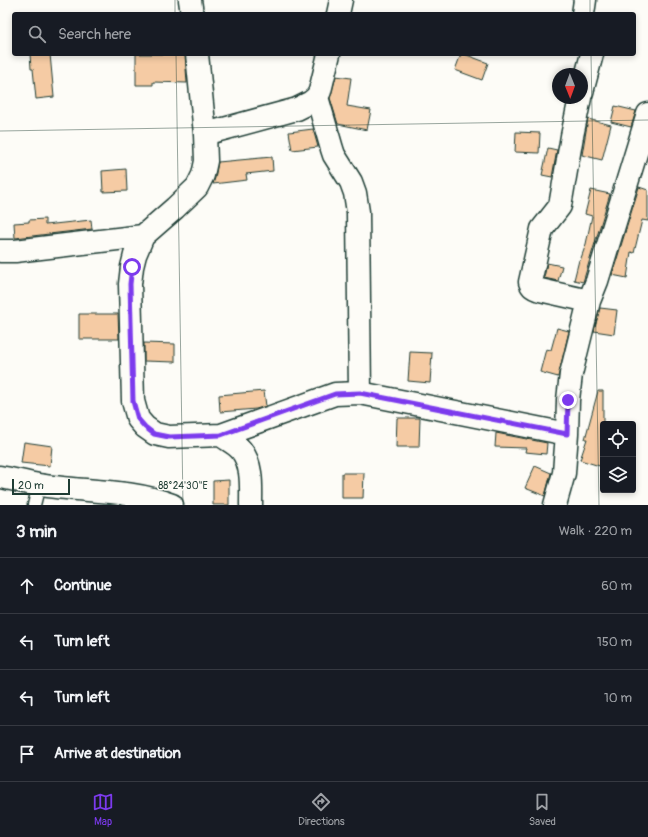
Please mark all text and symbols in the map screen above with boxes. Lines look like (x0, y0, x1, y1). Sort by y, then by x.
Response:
search box (12, 12, 636, 56)
icon: search (26, 23, 48, 45)
text: Search here (58, 25, 131, 44)
north arrow (552, 68, 588, 104)
route start (123, 258, 141, 276)
route end (559, 391, 577, 409)
map controls (600, 421, 636, 493)
button: locate (600, 421, 636, 457)
button: layers (600, 457, 636, 493)
scale bar (12, 477, 70, 496)
text: 20 m (18, 479, 44, 492)
text: 88°24'30"E (158, 480, 208, 492)
text: 3 min (16, 521, 57, 542)
text: Walk · 220 m (559, 523, 632, 539)
icon: ahead (16, 575, 38, 597)
text: Continue (54, 576, 112, 595)
text: 60 m (601, 578, 632, 594)
icon: left (16, 631, 38, 653)
text: Turn left (54, 632, 110, 651)
text: 150 m (597, 634, 632, 650)
icon: left (16, 687, 38, 709)
text: Turn left (54, 688, 110, 707)
text: 10 m (604, 690, 632, 706)
icon: arrive (16, 743, 38, 765)
text: Arrive at destination (54, 744, 181, 763)
tab: Map (92, 791, 114, 828)
tab: Directions (298, 791, 345, 828)
tab: Saved (529, 791, 556, 828)

